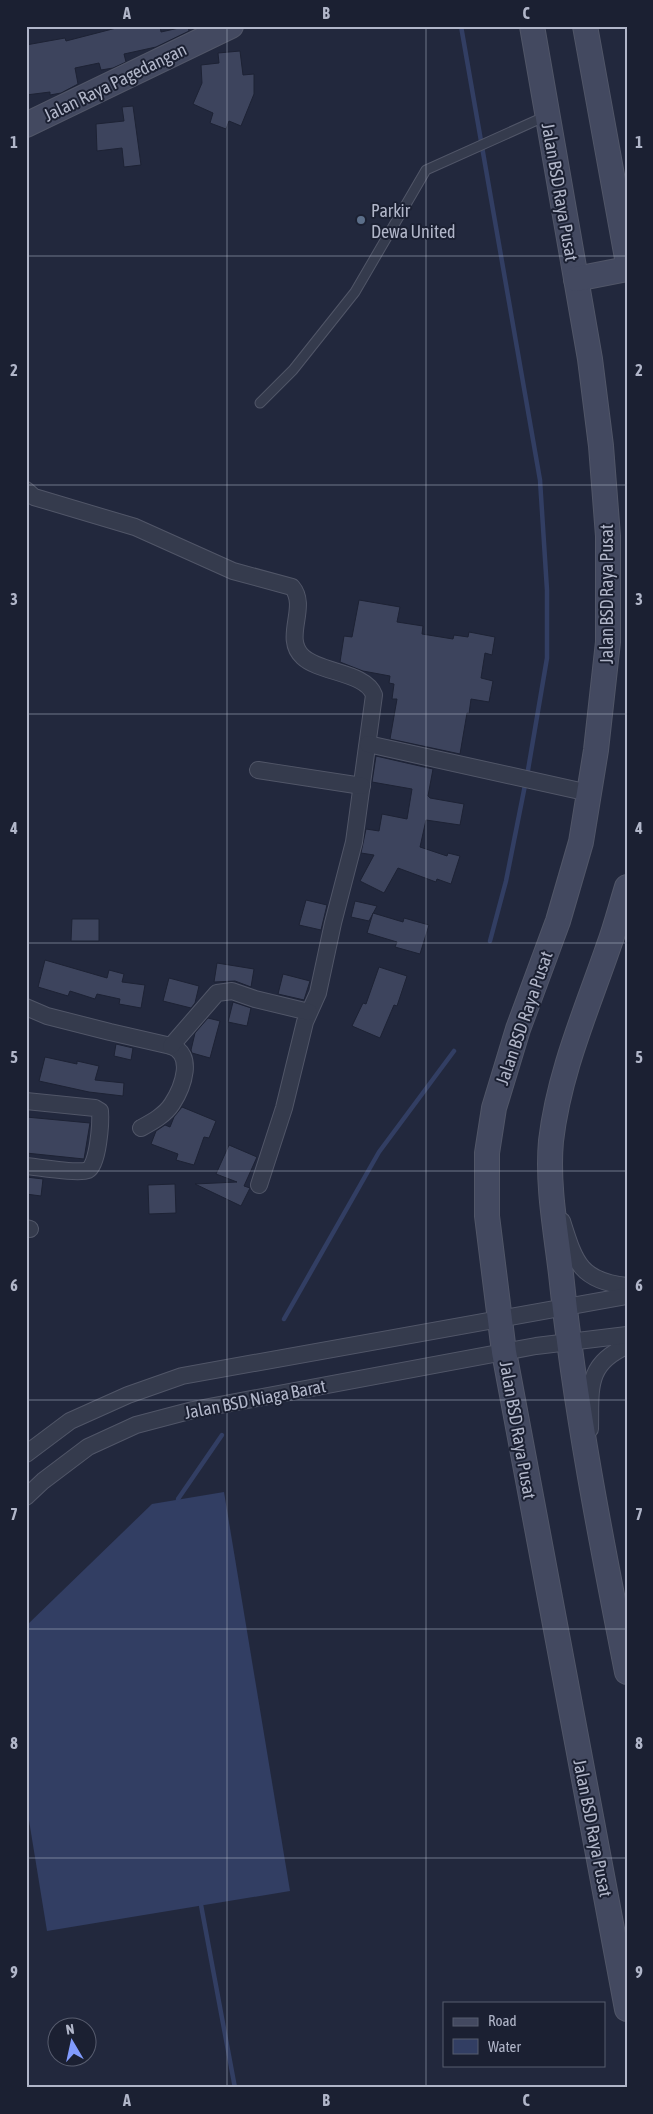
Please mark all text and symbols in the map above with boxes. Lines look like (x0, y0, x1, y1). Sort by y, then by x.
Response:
text: A (122, 4, 131, 22)
text: B (322, 4, 330, 22)
text: C (522, 4, 530, 22)
street label: Jalan Raya Pagedangan (40, 38, 190, 126)
street label: Jalan BSD Raya Pusat (538, 121, 582, 263)
text: 1 (10, 133, 18, 151)
text: 1 (635, 133, 643, 151)
place label: Parkir Dewa United (371, 200, 456, 242)
marker: Parkir Dewa United (355, 214, 367, 226)
text: 2 (10, 361, 18, 379)
text: 2 (635, 361, 643, 379)
street label: Jalan BSD Raya Pusat (596, 524, 617, 664)
text: 3 (10, 590, 18, 608)
text: 3 (635, 590, 643, 608)
text: 4 (9, 819, 18, 837)
text: 4 (634, 819, 643, 837)
street label: Jalan BSD Raya Pusat (491, 948, 557, 1088)
text: 5 (10, 1048, 18, 1066)
text: 5 (635, 1048, 643, 1066)
text: 6 (10, 1276, 18, 1294)
text: 6 (635, 1276, 643, 1294)
street label: Jalan BSD Raya Pusat (496, 1359, 540, 1501)
street label: Jalan BSD Niaga Barat (182, 1375, 328, 1423)
text: 7 (10, 1505, 18, 1523)
text: 7 (635, 1505, 643, 1523)
text: 8 (10, 1734, 18, 1752)
text: 8 (635, 1734, 643, 1752)
street label: Jalan BSD Raya Pusat (569, 1757, 617, 1899)
text: 9 (10, 1963, 18, 1981)
text: 9 (635, 1963, 643, 1981)
legend (443, 2002, 606, 2066)
text: Road (488, 2012, 517, 2029)
north arrow (48, 2016, 98, 2066)
text: N (65, 2021, 75, 2038)
text: Water (488, 2038, 521, 2055)
text: A (122, 2091, 131, 2109)
text: B (322, 2091, 330, 2109)
text: C (522, 2091, 530, 2109)

